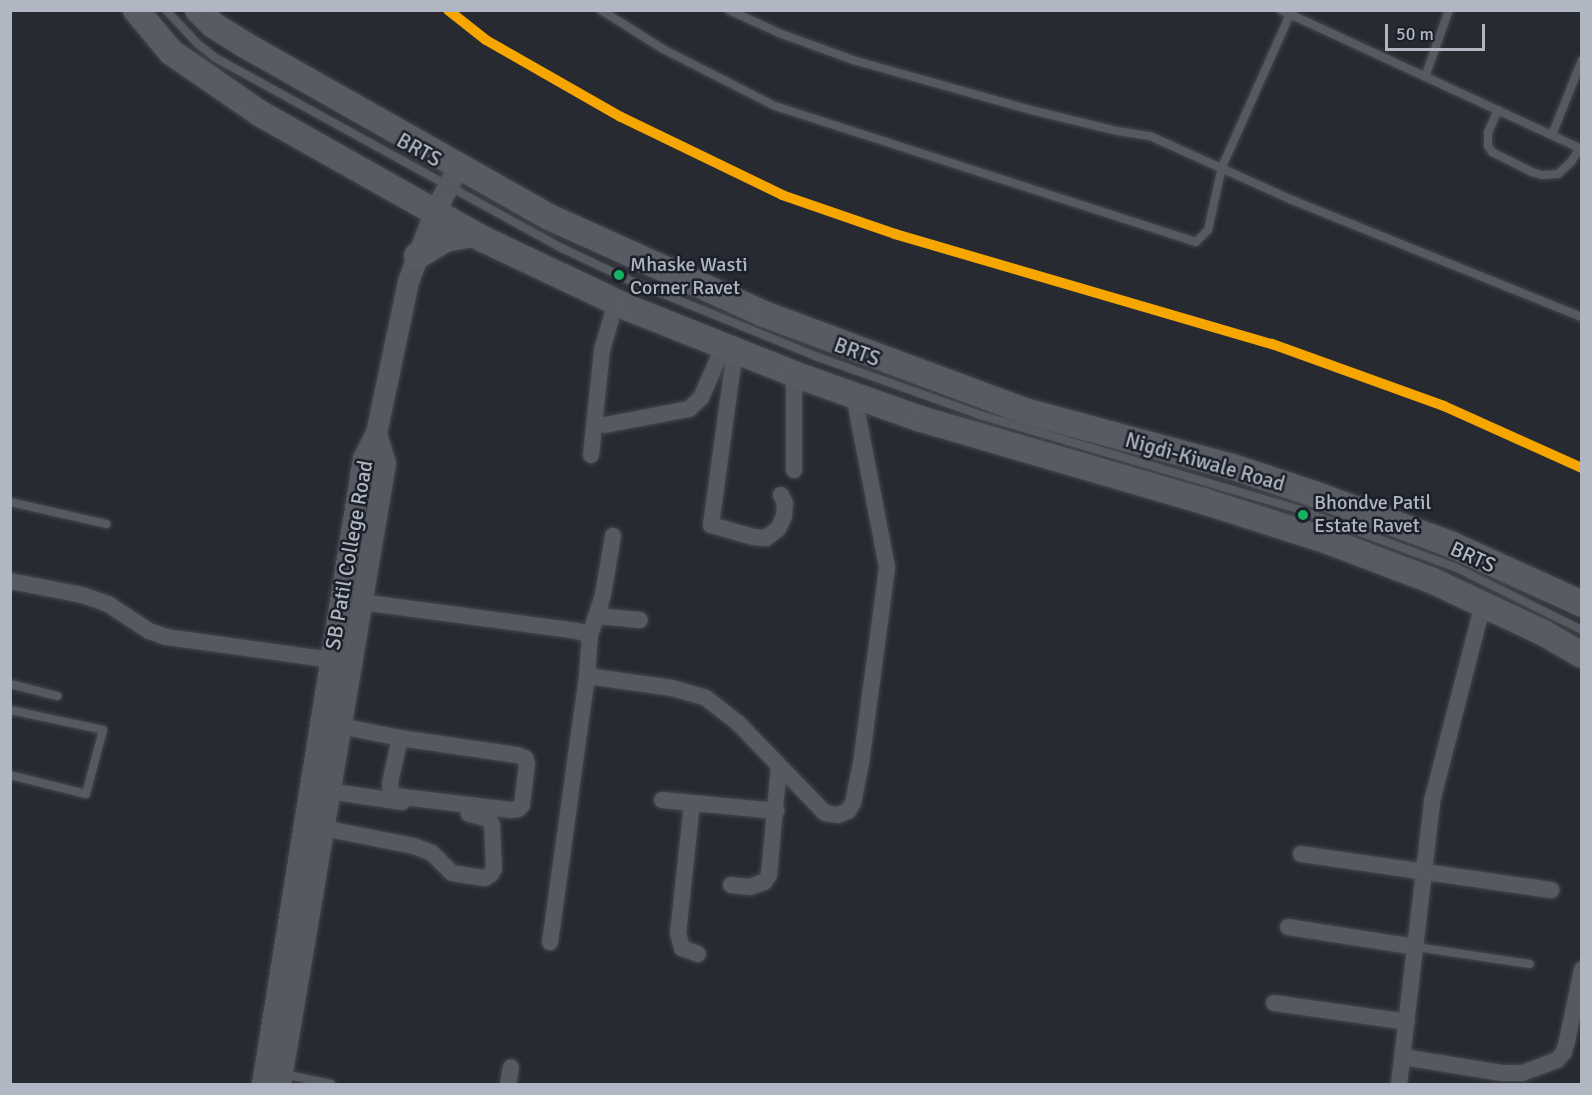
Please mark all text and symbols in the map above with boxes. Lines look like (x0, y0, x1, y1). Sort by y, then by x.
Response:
scale bar (1388, 12, 1488, 50)
text: 50 m (1396, 23, 1434, 45)
street label: BRTS (392, 128, 446, 172)
place label: Mhaske Wasti Corner Ravet (630, 252, 748, 299)
marker: Mhaske Wasti Corner Ravet (613, 269, 625, 281)
street label: BRTS (831, 332, 883, 372)
street label: Nigdi-Kiwale Road (1122, 427, 1288, 497)
street label: SB Patil College Road (320, 458, 378, 652)
place label: Bhondve Patil Estate Ravet (1314, 491, 1431, 538)
marker: Bhondve Patil Estate Ravet (1297, 509, 1309, 521)
street label: BRTS (1446, 536, 1500, 578)

